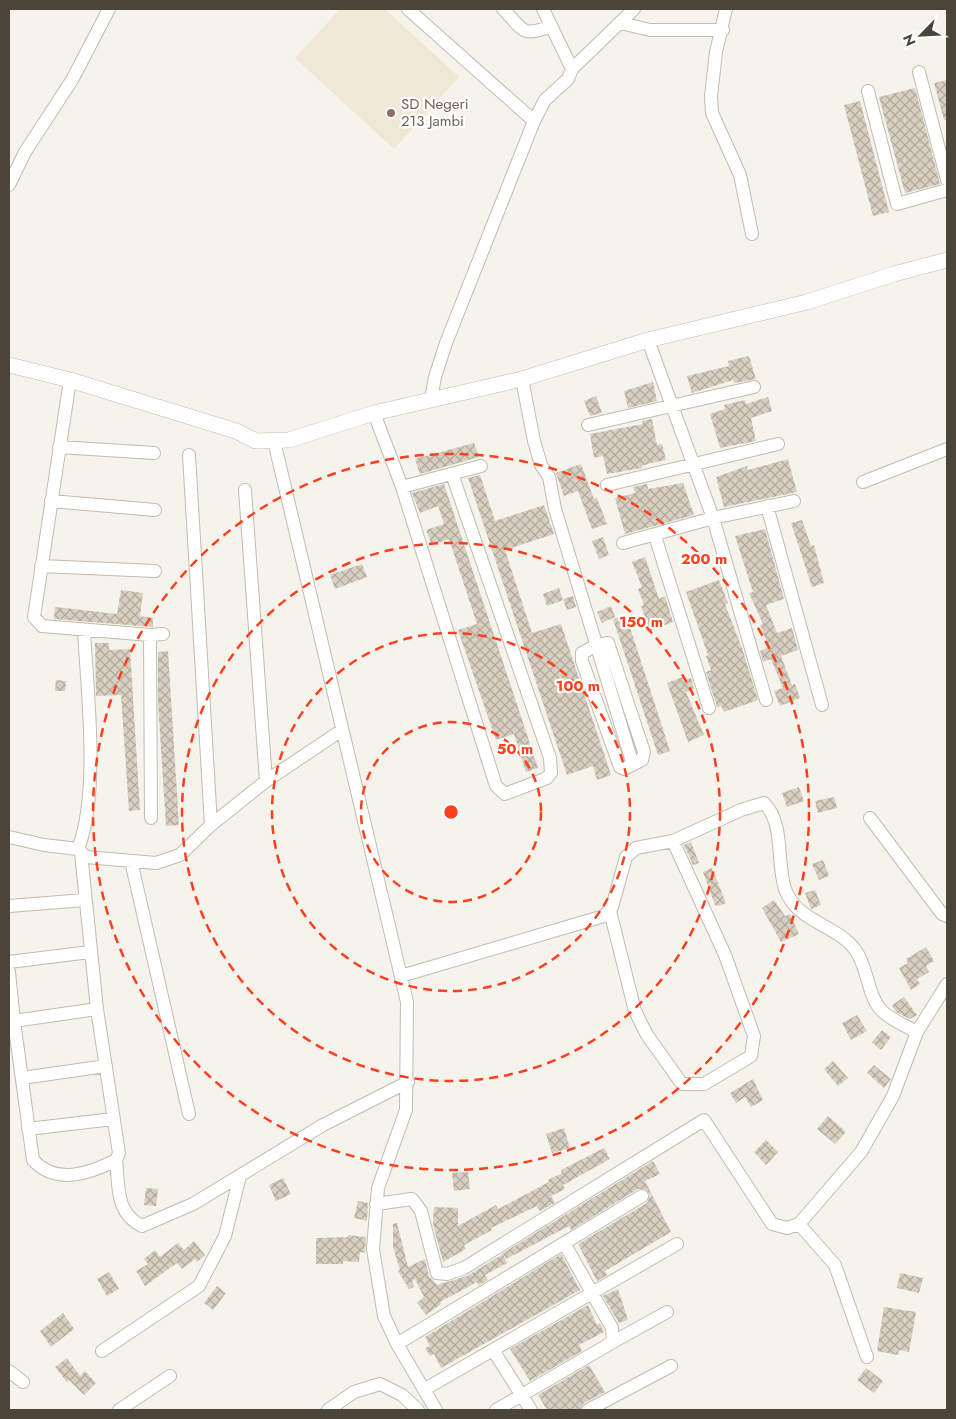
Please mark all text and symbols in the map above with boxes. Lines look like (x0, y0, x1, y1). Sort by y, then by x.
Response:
north arrow (896, 10, 946, 60)
text: N (898, 31, 921, 49)
place label: SD Negeri 213 Jambi (401, 93, 469, 132)
marker: SD Negeri 213 Jambi (385, 107, 397, 119)
text: 200 m (681, 548, 727, 570)
text: 150 m (619, 611, 663, 633)
text: 100 m (556, 675, 600, 697)
text: 50 m (497, 738, 533, 760)
centre of rings (442, 803, 460, 821)

